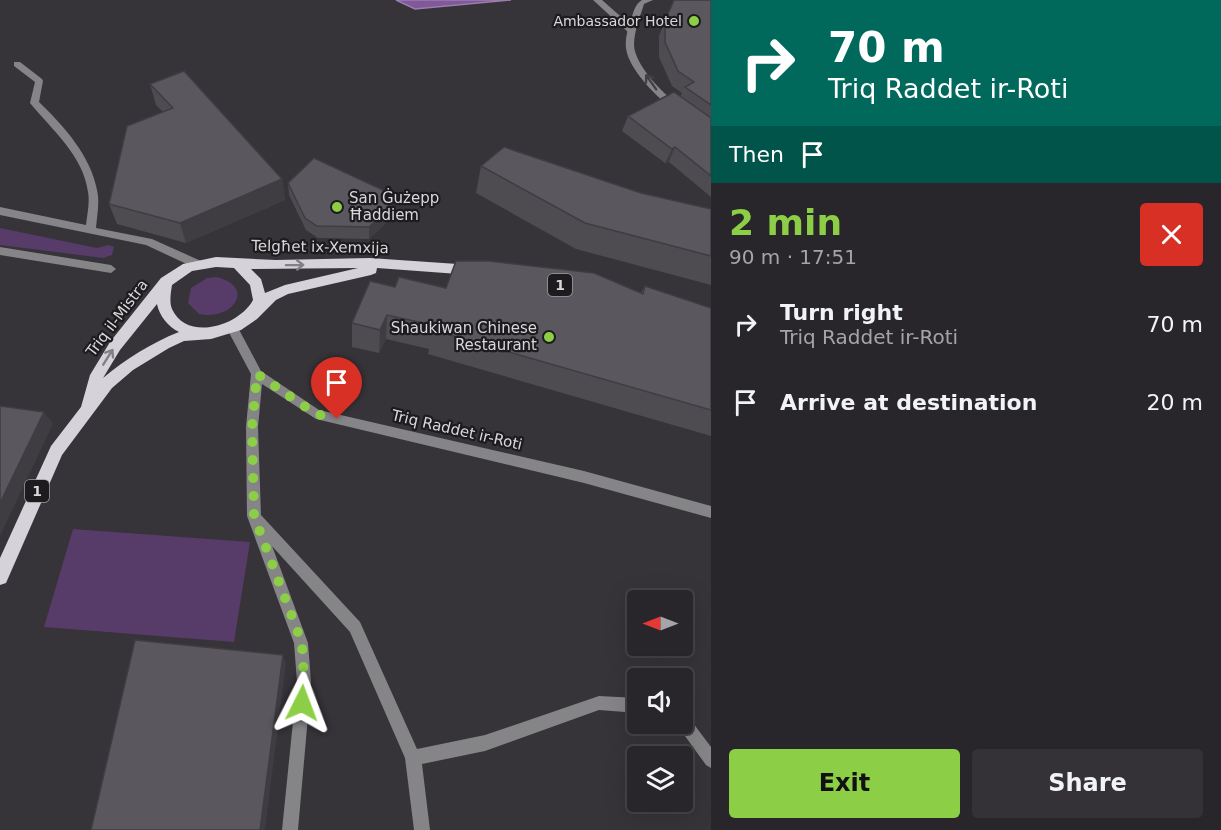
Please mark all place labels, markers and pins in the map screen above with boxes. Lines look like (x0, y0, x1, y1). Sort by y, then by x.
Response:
place label: Ambassador Hotel (553, 13, 682, 29)
marker: Ambassador Hotel (687, 14, 701, 28)
place label: San Ġużepp Ħaddiem (349, 188, 439, 224)
marker: San Ġużepp Ħaddiem (330, 200, 344, 214)
place label: Shaukiwan Chinese Restaurant (391, 319, 537, 354)
marker: Shaukiwan Chinese Restaurant (542, 330, 556, 344)
pin (311, 357, 362, 419)

